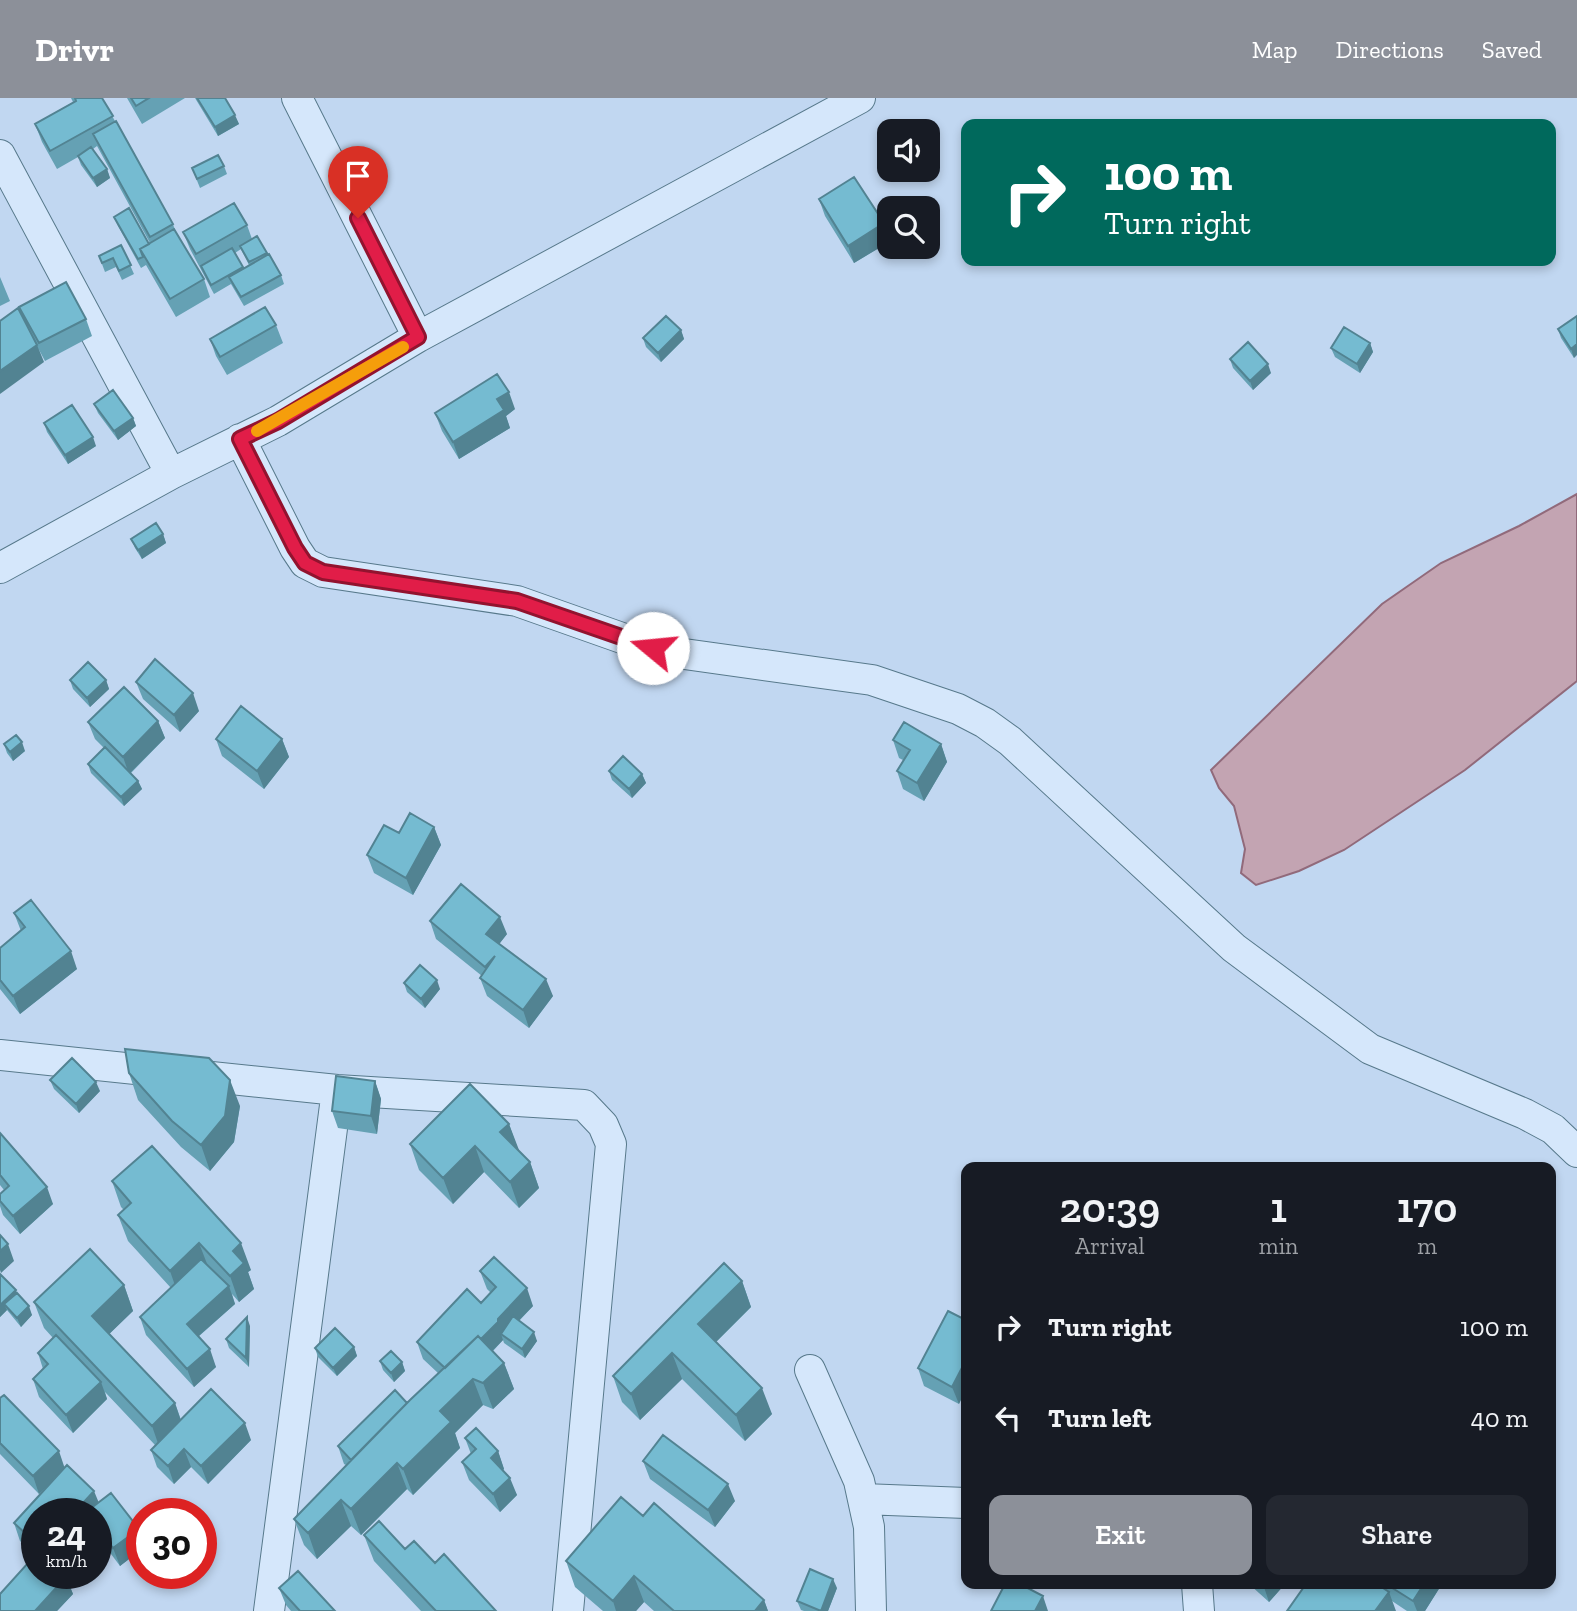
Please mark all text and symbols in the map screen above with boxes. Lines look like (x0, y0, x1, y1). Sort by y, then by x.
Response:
text: Drivr (35, 30, 114, 69)
text: Map (1252, 35, 1298, 64)
text: Directions (1336, 35, 1444, 64)
text: Saved (1482, 35, 1542, 64)
map controls (877, 119, 940, 259)
button: sound (877, 119, 940, 182)
text: 100 m (1104, 144, 1232, 203)
pin (328, 146, 388, 218)
icon: right (989, 147, 1080, 238)
icon: arrive (339, 157, 377, 195)
button: search (877, 196, 940, 259)
text: Turn right (1104, 204, 1251, 242)
position arrow (616, 611, 690, 685)
text: 20:39 (1060, 1182, 1160, 1233)
text: 1 (1270, 1182, 1287, 1233)
text: 170 (1397, 1182, 1457, 1233)
text: Arrival (1075, 1232, 1145, 1260)
text: min (1259, 1232, 1298, 1260)
text: m (1417, 1232, 1437, 1260)
icon: right (989, 1308, 1027, 1346)
text: Turn right (1048, 1311, 1171, 1343)
text: 100 m (1460, 1311, 1528, 1343)
icon: left (989, 1399, 1027, 1437)
text: Turn left (1048, 1402, 1151, 1434)
text: 40 m (1471, 1402, 1528, 1434)
button: Exit (989, 1495, 1252, 1575)
button: Share (1266, 1495, 1528, 1575)
speed limit sign: 30 (126, 1498, 217, 1589)
text: 24 (47, 1513, 86, 1555)
text: km/h (46, 1550, 87, 1572)

